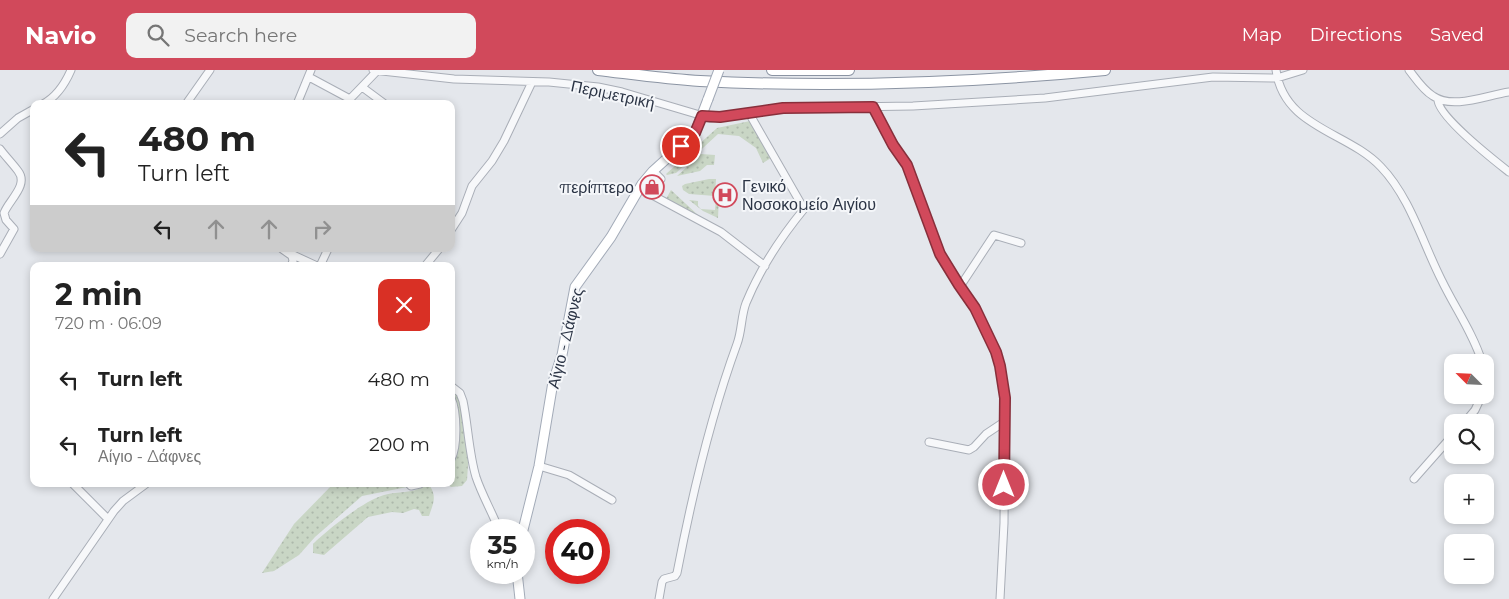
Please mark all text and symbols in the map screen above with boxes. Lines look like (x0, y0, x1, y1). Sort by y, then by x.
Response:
search box (126, 13, 476, 58)
text: Navio (25, 21, 96, 50)
icon: search (144, 21, 172, 49)
text: Search here (184, 24, 297, 47)
text: Map (1242, 24, 1282, 46)
text: Directions (1310, 24, 1402, 46)
text: Saved (1430, 24, 1484, 46)
street label: Περιμετρική (569, 76, 657, 113)
text: 480 m (138, 117, 256, 160)
icon: left (55, 120, 120, 185)
pin (660, 125, 702, 167)
icon: arrive (667, 132, 695, 160)
text: Turn left (138, 160, 230, 187)
shop icon: περίπτερο (639, 174, 665, 200)
place label: Γενικό Νοσοκομείο Αιγίου (742, 177, 876, 214)
place label: περίπτερο (559, 178, 634, 197)
hospital icon: Γενικό Νοσοκομείο Αιγίου (712, 182, 738, 208)
icon: left (149, 215, 177, 243)
icon: ahead (202, 215, 230, 243)
icon: ahead (255, 215, 283, 243)
icon: right (308, 215, 336, 243)
text: 2 min (55, 276, 142, 313)
button: close (378, 279, 430, 331)
street label: Αίγιο - Δάφνες (544, 286, 587, 390)
text: 720 m · 06:09 (55, 314, 162, 333)
north arrow (1444, 354, 1494, 404)
map controls (1444, 354, 1494, 584)
icon: left (55, 366, 83, 394)
text: Turn left (98, 368, 183, 391)
text: 480 m (367, 368, 430, 391)
button: search (1444, 414, 1494, 464)
text: Turn left (98, 424, 183, 447)
icon: left (55, 431, 83, 459)
text: 200 m (369, 433, 430, 456)
text: Αίγιο - Δάφνες (98, 447, 201, 466)
position arrow (977, 458, 1029, 510)
button: + (1444, 474, 1494, 524)
speed limit sign: 40 (545, 519, 610, 584)
text: 35 (488, 530, 517, 560)
button: − (1444, 534, 1494, 584)
text: km/h (486, 556, 519, 571)

